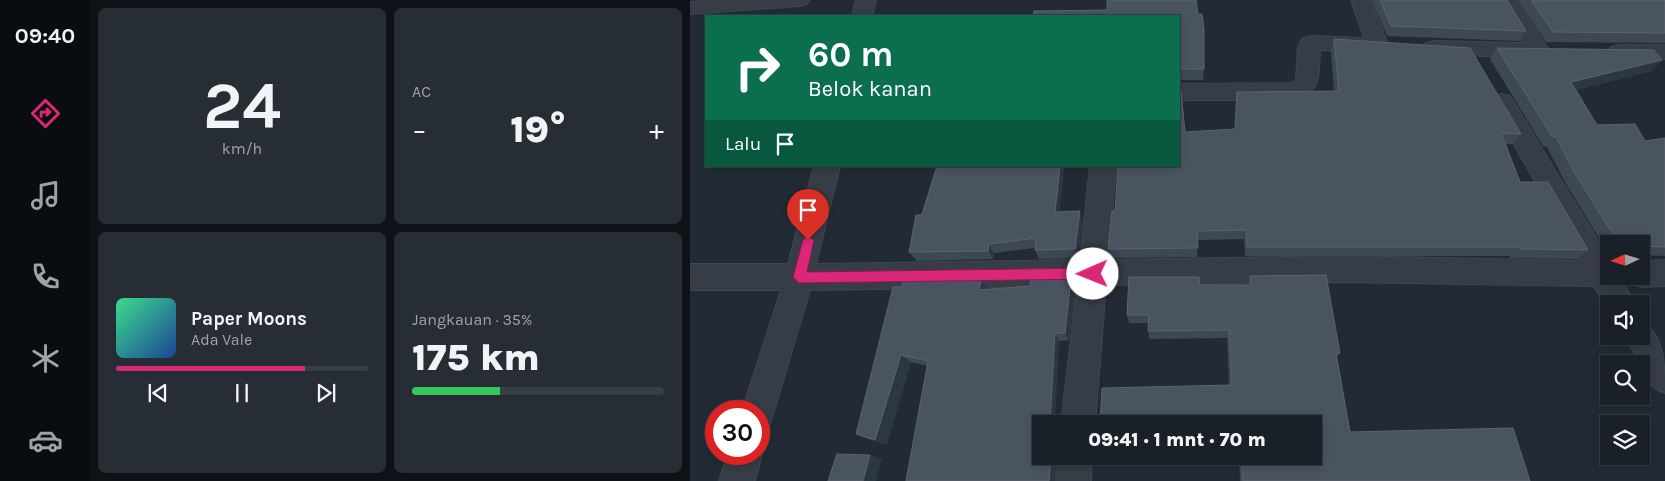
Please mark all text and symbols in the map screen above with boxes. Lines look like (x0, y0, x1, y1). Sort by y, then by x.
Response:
text: 09:40 (15, 23, 75, 49)
text: 60 m (808, 34, 893, 75)
icon: right (725, 35, 790, 100)
text: 24 (203, 68, 281, 144)
text: Belok kanan (808, 76, 932, 102)
text: AC (412, 82, 431, 101)
icon: directions (28, 96, 63, 131)
text: 19° (510, 107, 566, 152)
text: − (412, 113, 427, 146)
text: + (649, 113, 664, 146)
icon: arrive (771, 130, 799, 158)
text: Lalu (725, 133, 761, 155)
text: km/h (222, 139, 262, 158)
icon: music (28, 178, 63, 213)
pin (787, 189, 829, 240)
icon: arrive (794, 196, 822, 224)
north arrow (1600, 235, 1650, 285)
map controls (1600, 235, 1650, 465)
position arrow (1066, 247, 1118, 299)
icon: phone (28, 259, 63, 294)
button: sound (1600, 295, 1650, 345)
text: Paper Moons (191, 308, 307, 330)
text: Jangkauan · 35% (412, 310, 532, 329)
text: Ada Vale (191, 330, 252, 349)
text: 175 km (412, 335, 540, 380)
icon: climate (28, 341, 63, 376)
button: search (1600, 355, 1650, 405)
icon: previous (144, 379, 172, 407)
icon: pause (228, 379, 256, 407)
icon: next (312, 379, 340, 407)
speed limit sign: 30 (705, 400, 770, 465)
button: layers (1600, 415, 1650, 465)
icon: car (28, 423, 63, 458)
text: 09:41 · 1 mnt · 70 m (1088, 429, 1266, 451)

